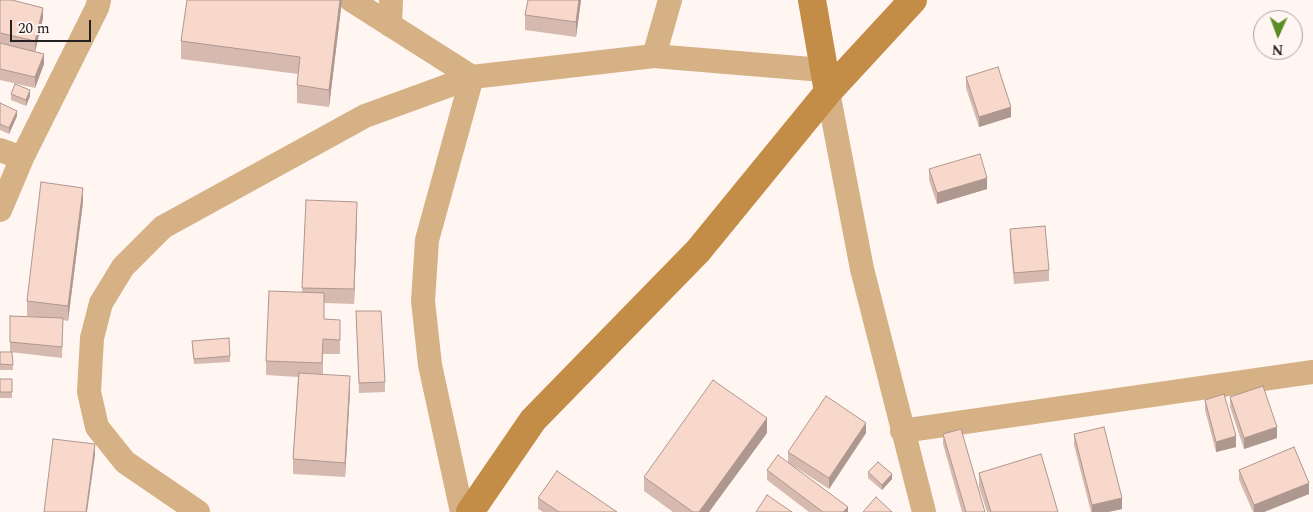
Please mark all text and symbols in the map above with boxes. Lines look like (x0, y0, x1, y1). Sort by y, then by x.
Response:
scale bar (12, 10, 94, 42)
north arrow (1253, 10, 1303, 60)
text: 20 m (18, 17, 50, 40)
text: N (1271, 39, 1284, 60)

